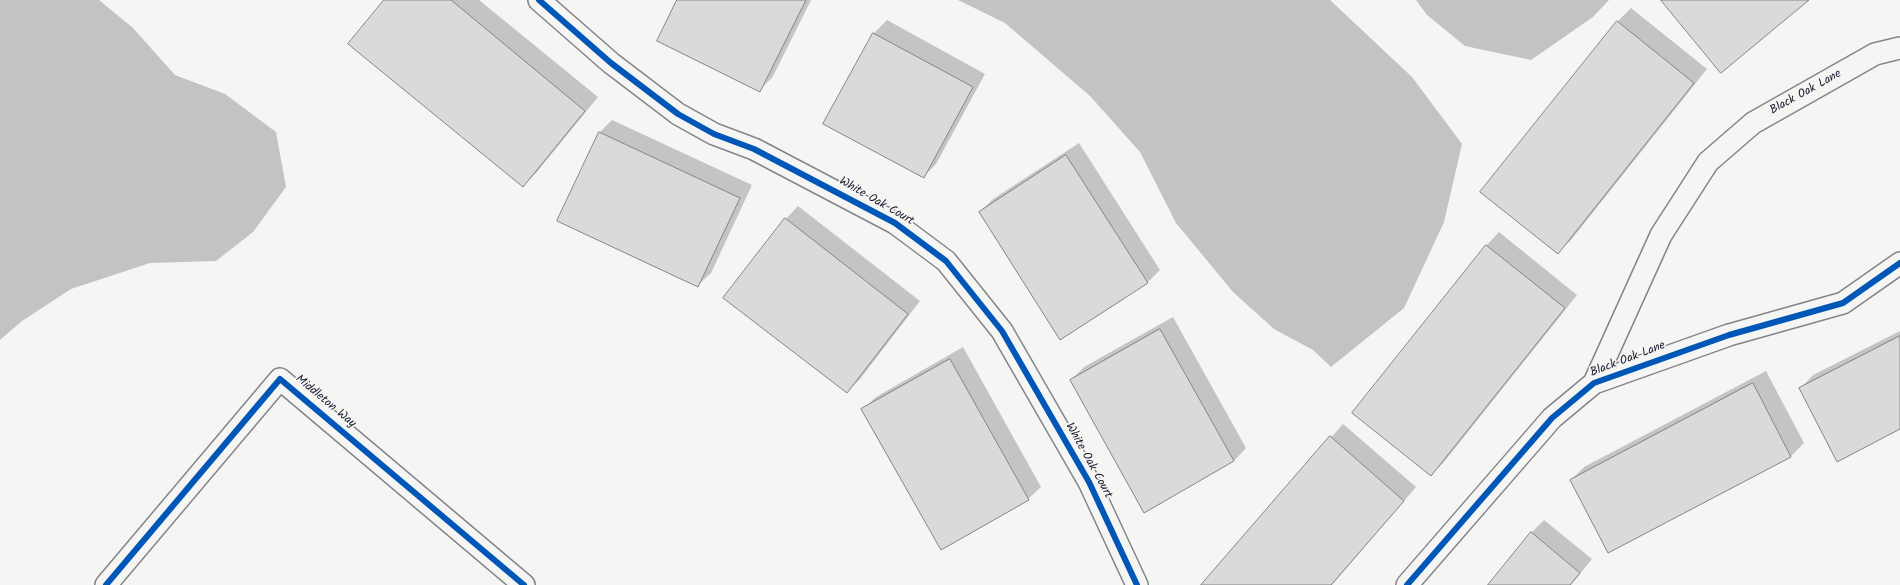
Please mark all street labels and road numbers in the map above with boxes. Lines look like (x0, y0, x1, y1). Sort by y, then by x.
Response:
street label: Black Oak Lane (1768, 67, 1844, 119)
street label: White Oak Court (836, 175, 916, 229)
street label: Black Oak Lane (1588, 339, 1668, 381)
street label: Middleton Way (292, 373, 358, 431)
street label: White Oak Court (1061, 421, 1115, 501)

